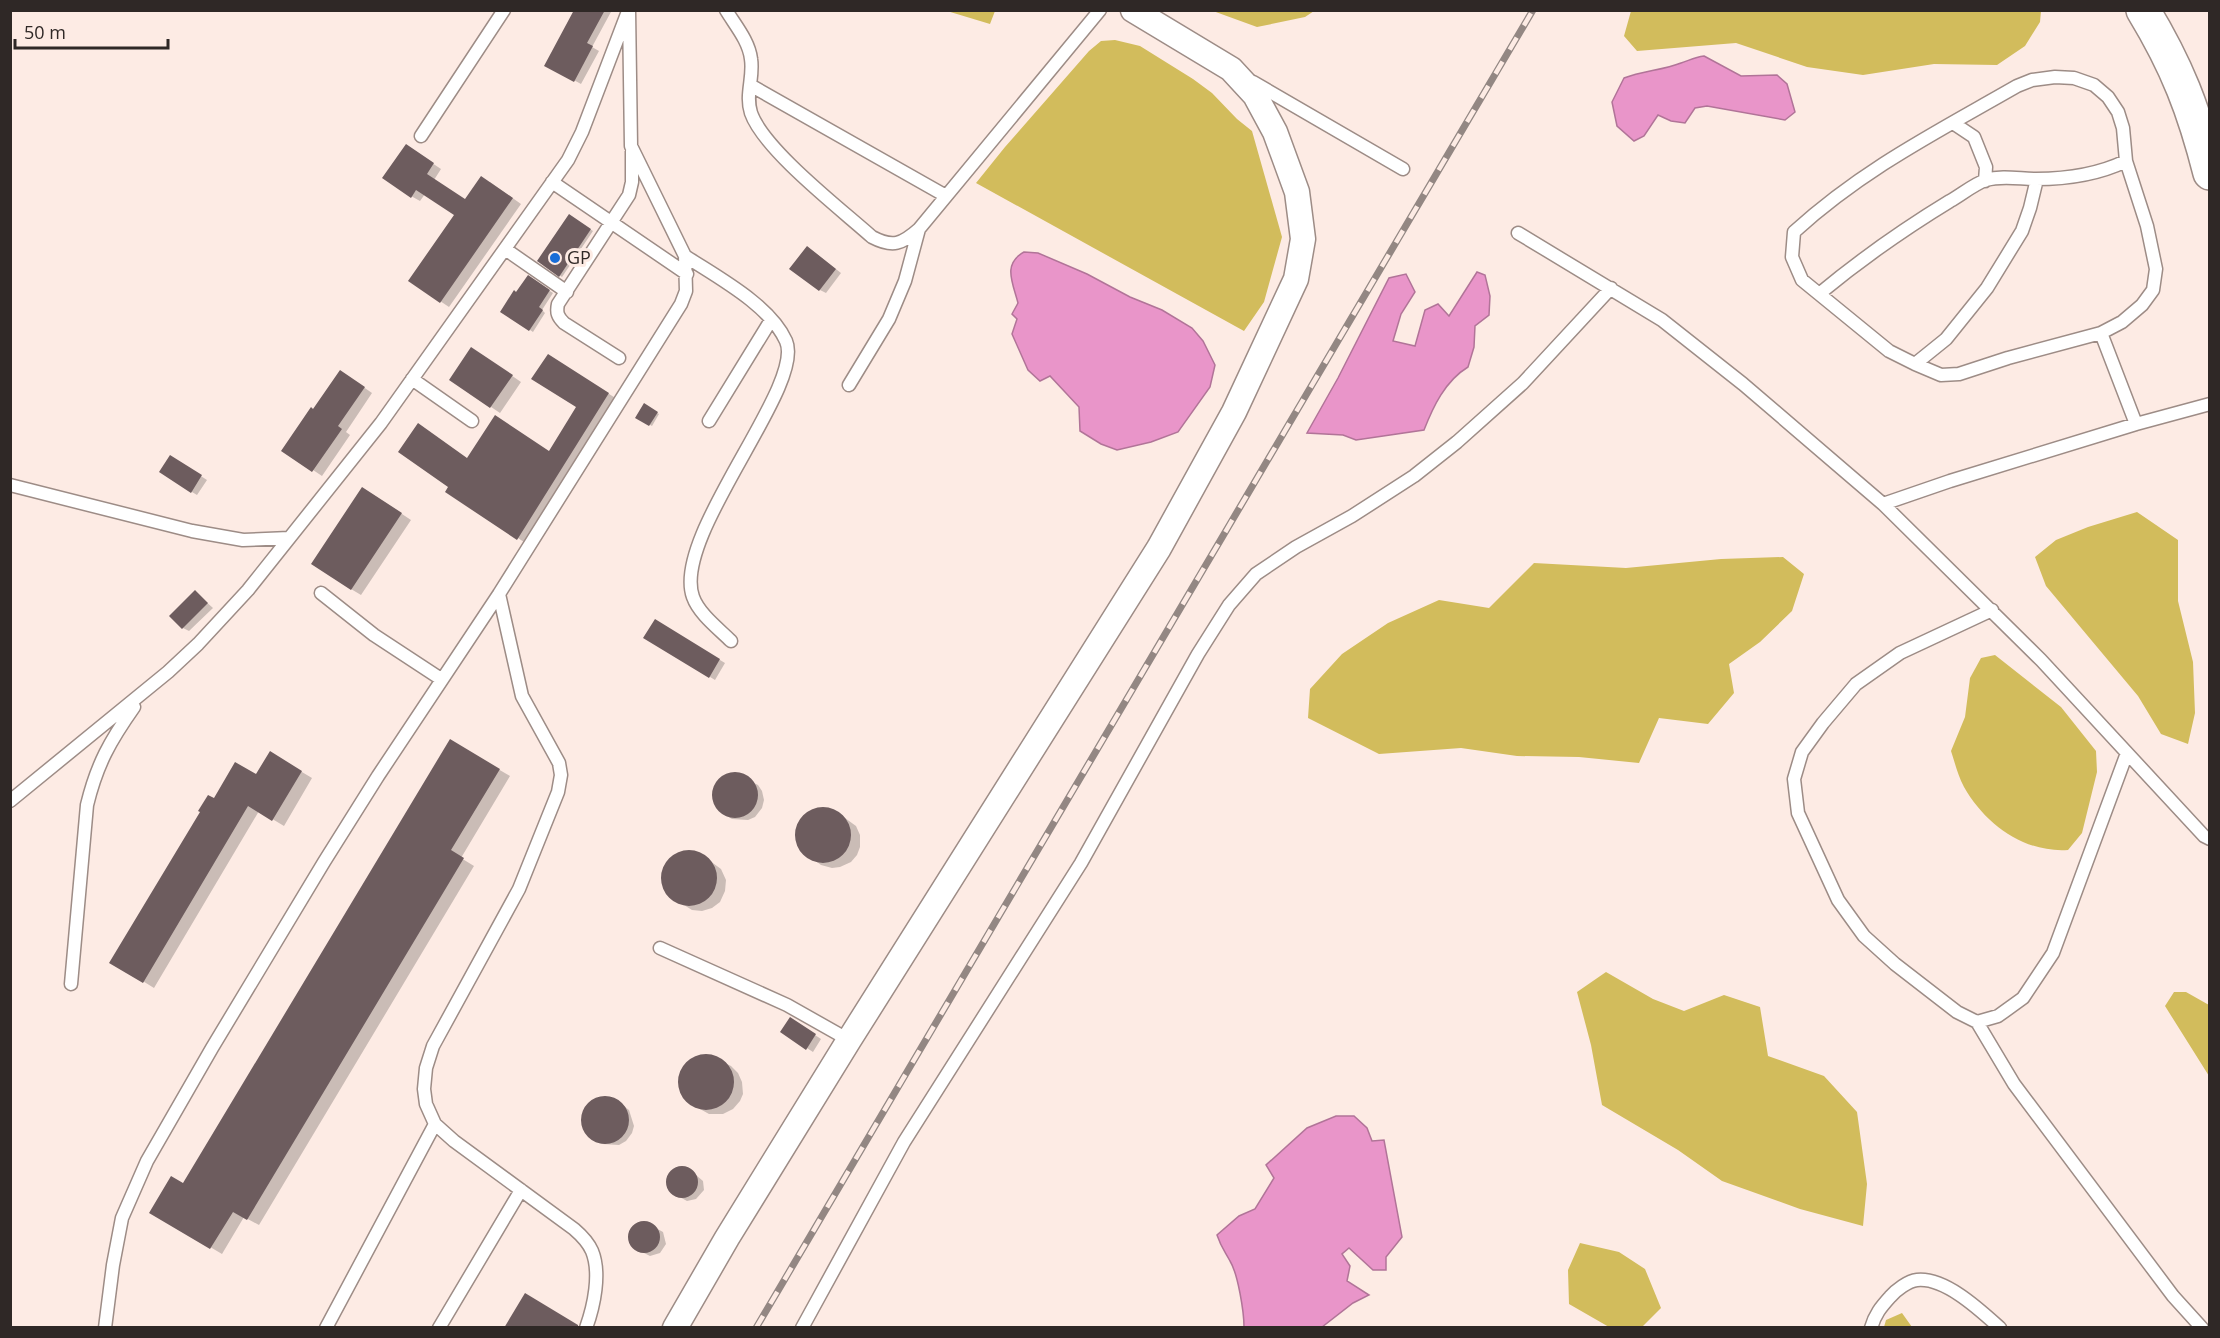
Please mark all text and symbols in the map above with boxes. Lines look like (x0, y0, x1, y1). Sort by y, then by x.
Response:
scale bar (15, 12, 168, 50)
text: 50 m (24, 20, 66, 44)
place label: GP (567, 245, 591, 269)
marker: GP (548, 251, 562, 265)

